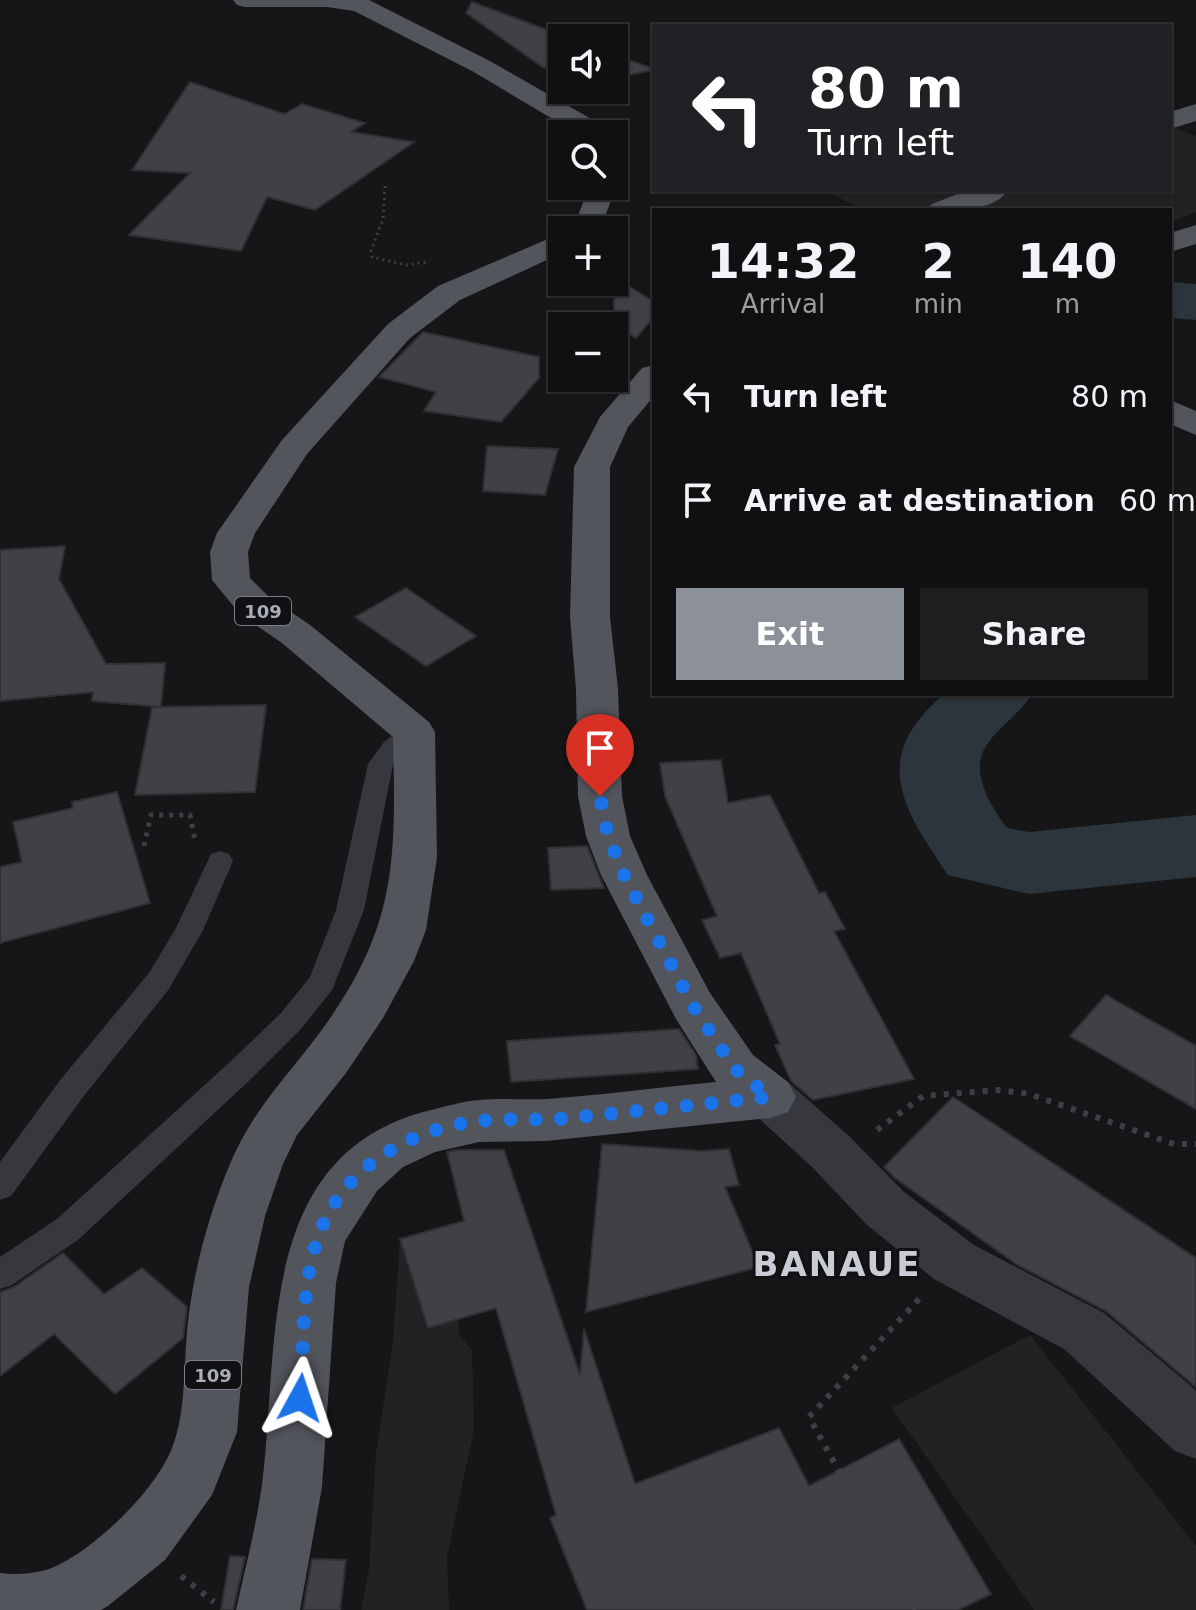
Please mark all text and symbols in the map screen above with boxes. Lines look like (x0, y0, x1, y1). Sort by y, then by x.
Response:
map controls (548, 24, 628, 392)
button: sound (548, 24, 628, 104)
text: 80 m (808, 55, 964, 120)
icon: left (676, 56, 780, 160)
button: search (548, 120, 628, 200)
text: Turn left (808, 122, 954, 163)
button: + (548, 216, 628, 296)
text: 14:32 (706, 233, 859, 289)
text: 2 (922, 233, 955, 289)
text: 140 (1017, 233, 1117, 289)
text: Arrival (741, 289, 825, 319)
text: min (914, 289, 963, 319)
text: m (1055, 289, 1080, 319)
button: − (548, 312, 628, 392)
icon: left (676, 374, 720, 418)
text: Turn left (744, 379, 887, 414)
text: 80 m (1071, 379, 1148, 414)
icon: arrive (676, 478, 720, 522)
text: Arrive at destination (744, 483, 1095, 518)
text: 60 m (1119, 483, 1196, 518)
button: Exit (676, 588, 904, 680)
button: Share (920, 588, 1148, 680)
road number: 109 (235, 597, 291, 625)
pin (566, 714, 634, 796)
icon: arrive (578, 726, 622, 770)
district label: BANAUE (753, 1244, 921, 1284)
position arrow (258, 1356, 342, 1440)
road number: 109 (185, 1361, 241, 1389)

